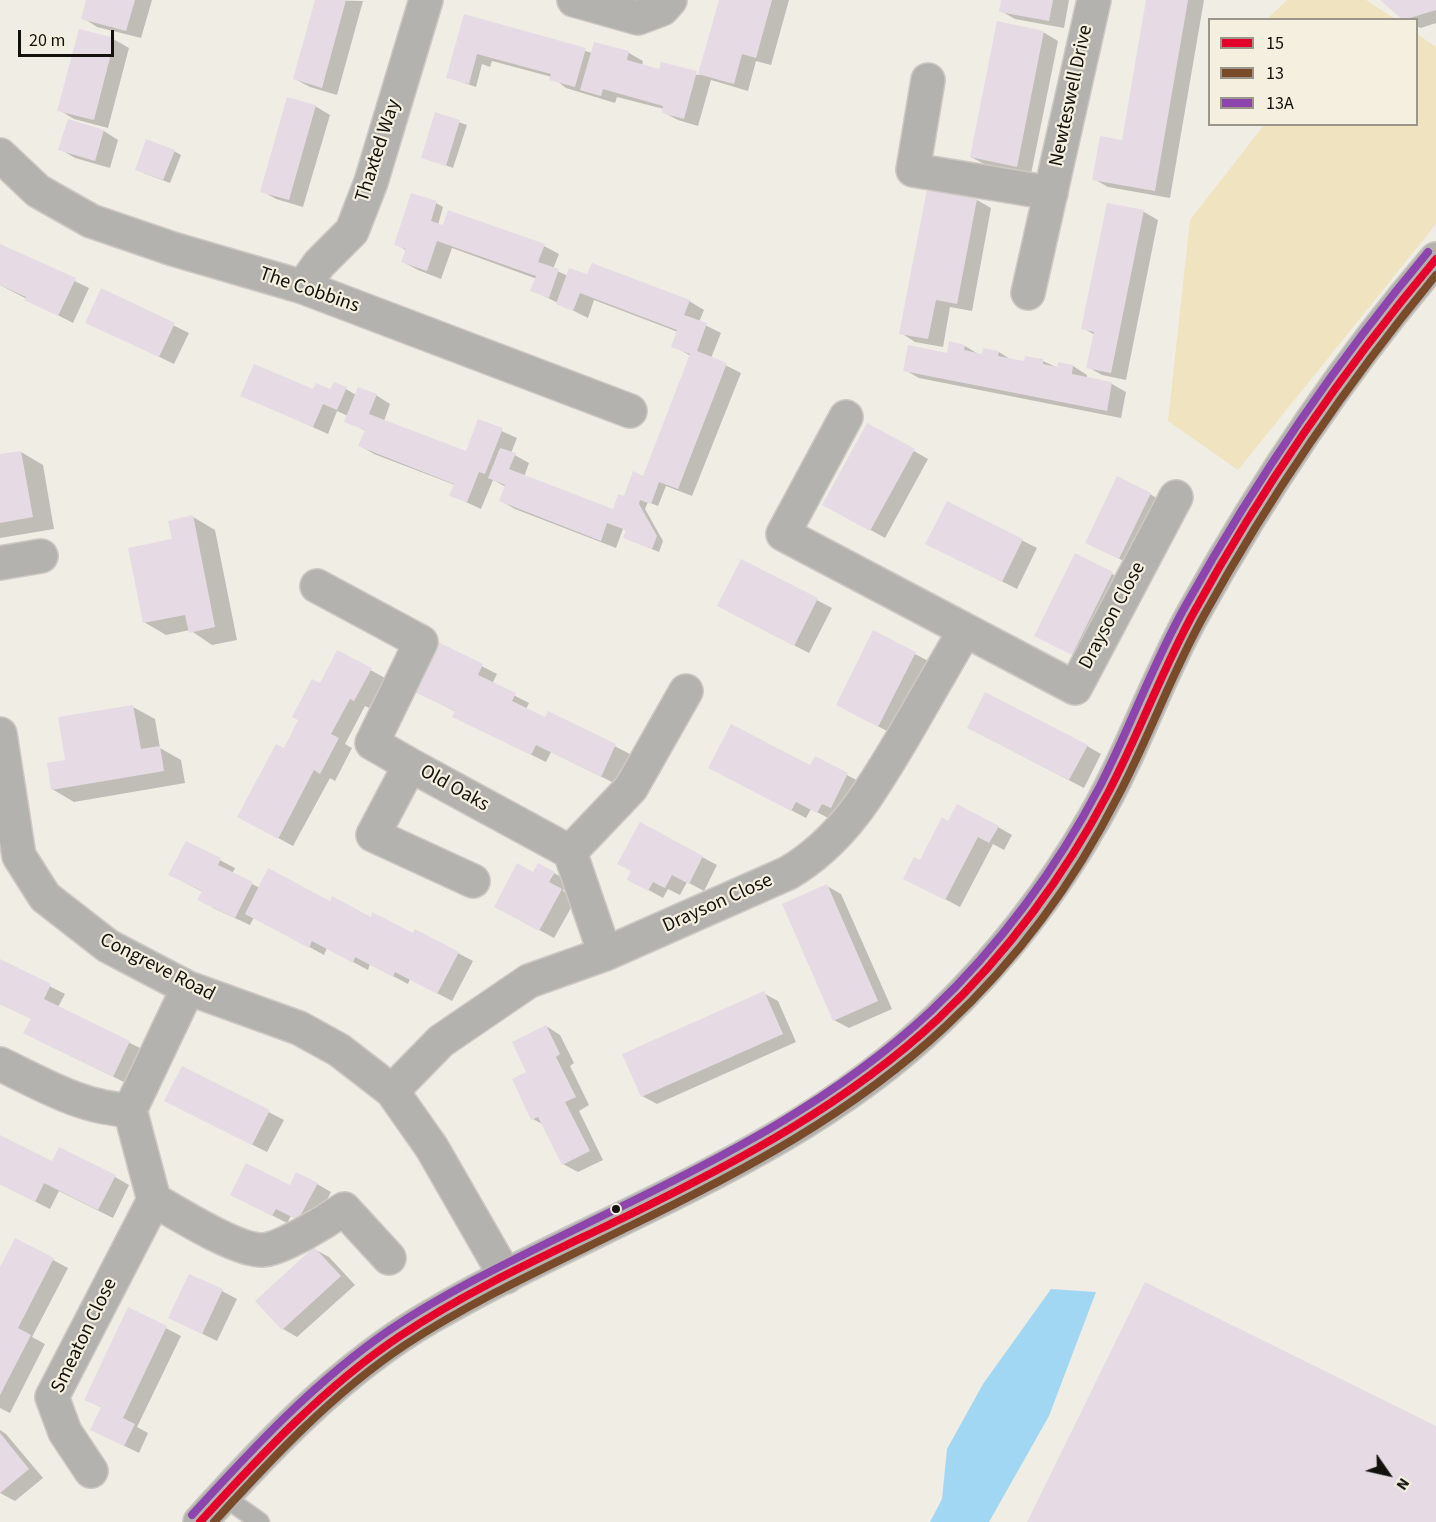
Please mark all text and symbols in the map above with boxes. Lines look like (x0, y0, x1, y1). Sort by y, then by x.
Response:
scale bar (21, 18, 117, 56)
legend (1208, 18, 1418, 126)
street label: Newteswell Drive (1045, 23, 1099, 169)
text: 20 m (29, 28, 65, 53)
text: 15 (1266, 31, 1284, 56)
text: 13 (1266, 61, 1284, 86)
text: 13A (1266, 91, 1294, 116)
street label: Thaxted Way (351, 97, 407, 205)
street label: The Cobbins (256, 263, 362, 319)
street label: Drayson Close (1075, 558, 1151, 674)
street label: Old Oaks (415, 760, 493, 818)
street label: Drayson Close (659, 869, 777, 939)
street label: Congreve Road (95, 929, 219, 1007)
unlabelled marker (610, 1203, 622, 1215)
street label: Smeaton Close (47, 1275, 123, 1397)
north arrow (1358, 1444, 1418, 1504)
text: N (1391, 1473, 1415, 1495)

